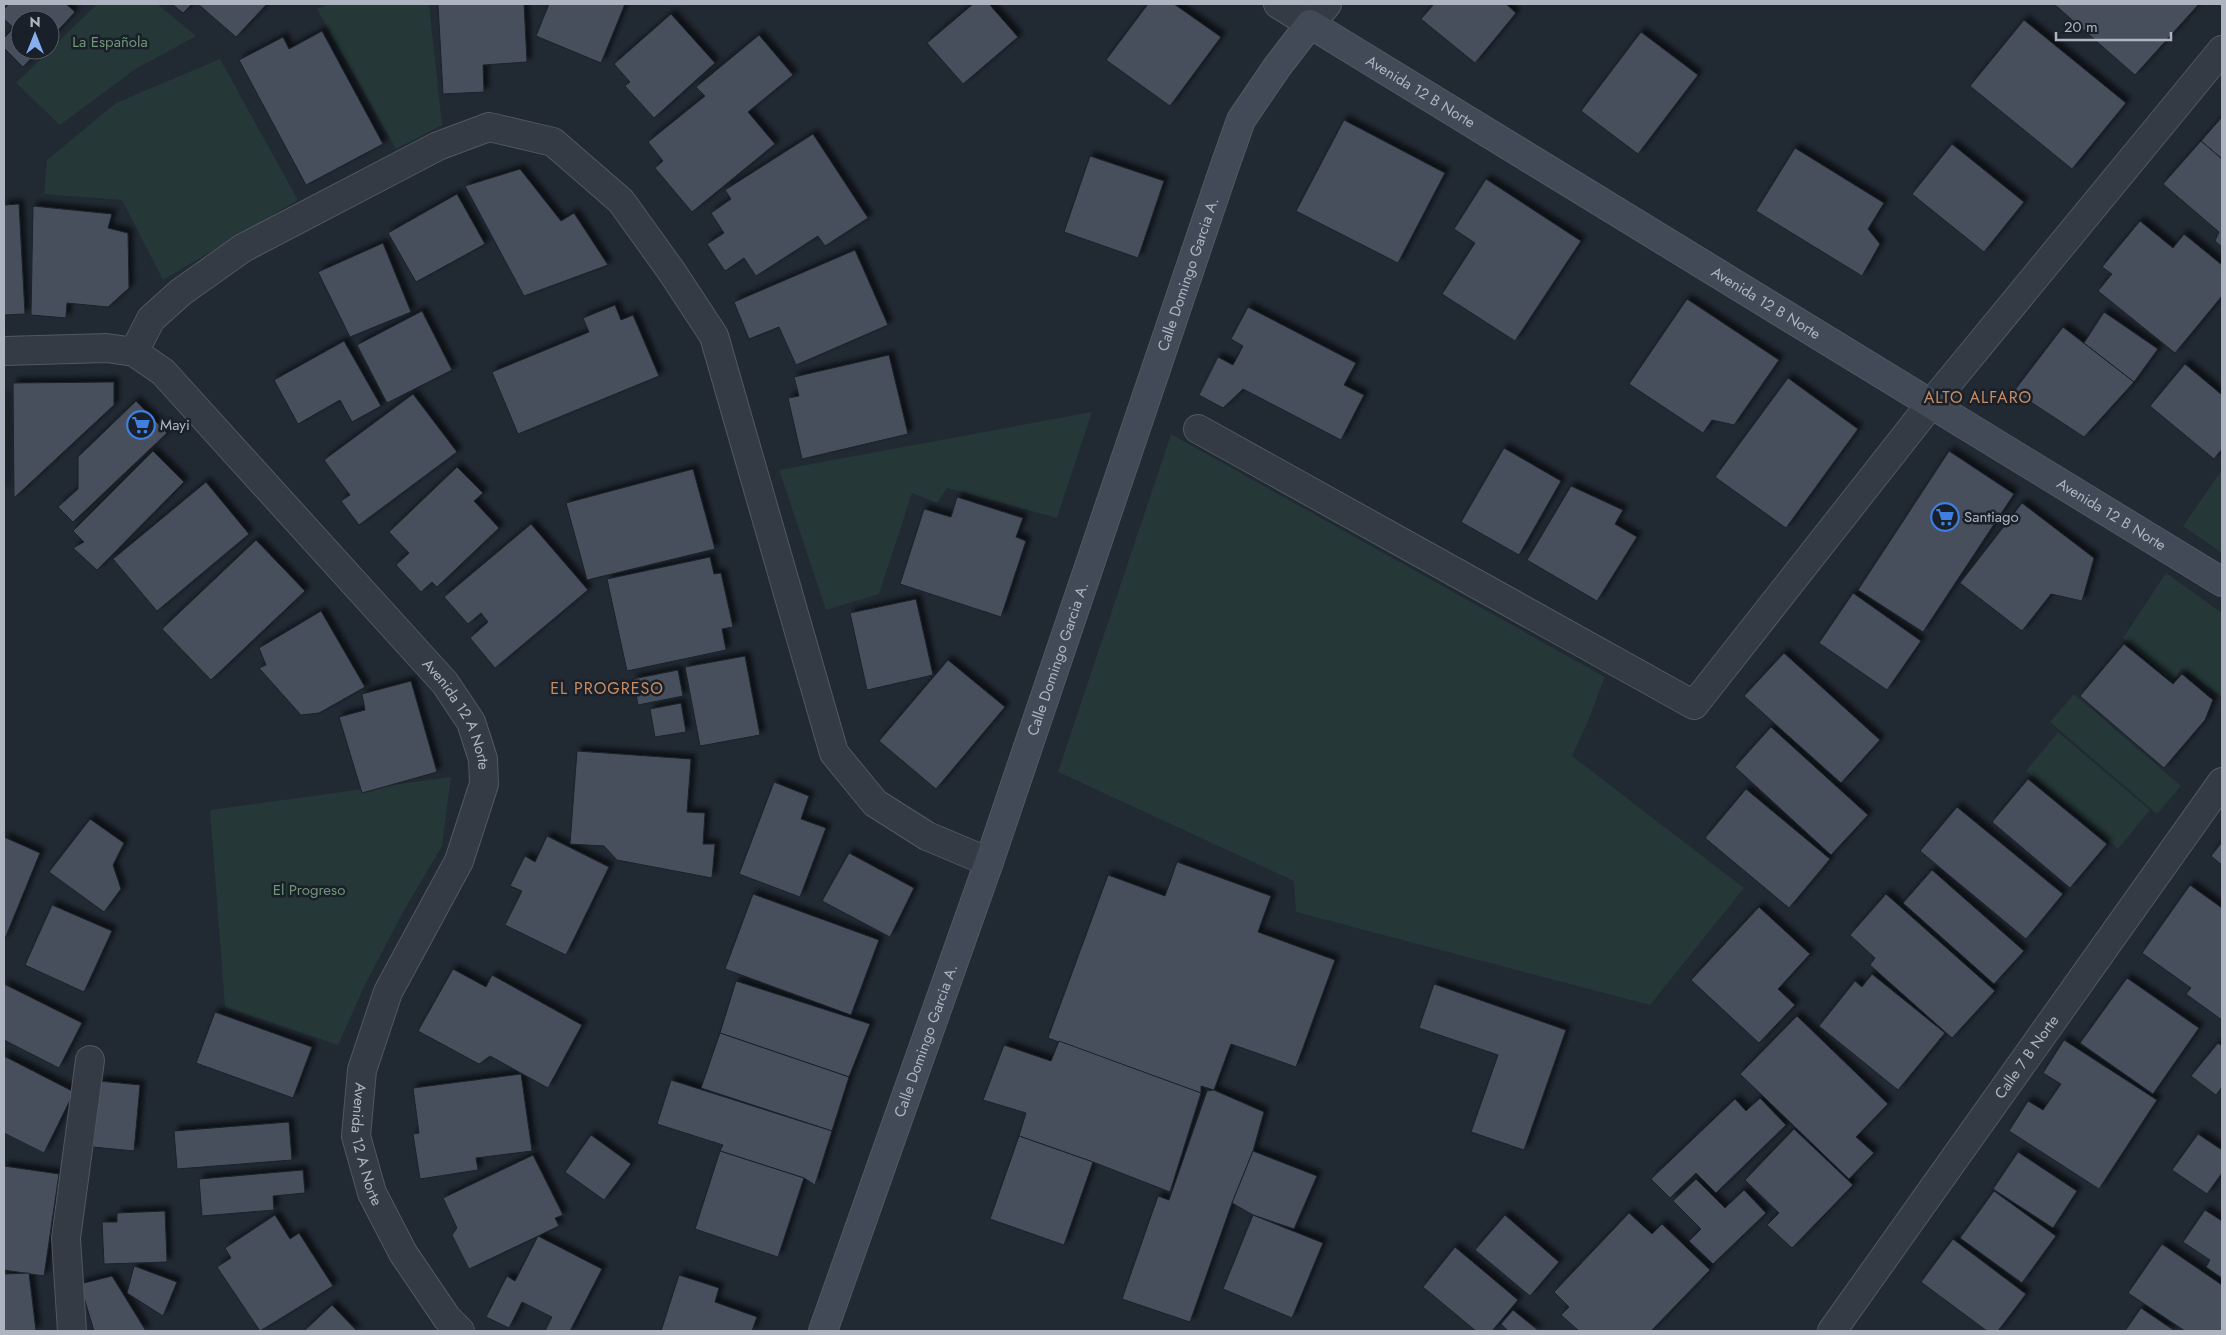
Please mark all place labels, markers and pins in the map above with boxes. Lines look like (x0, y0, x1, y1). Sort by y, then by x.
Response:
supermarket icon: Mayi (126, 410, 156, 440)
place label: Mayi (160, 414, 190, 436)
supermarket icon: Santiago (1930, 502, 1960, 532)
place label: Santiago (1964, 506, 2019, 528)

